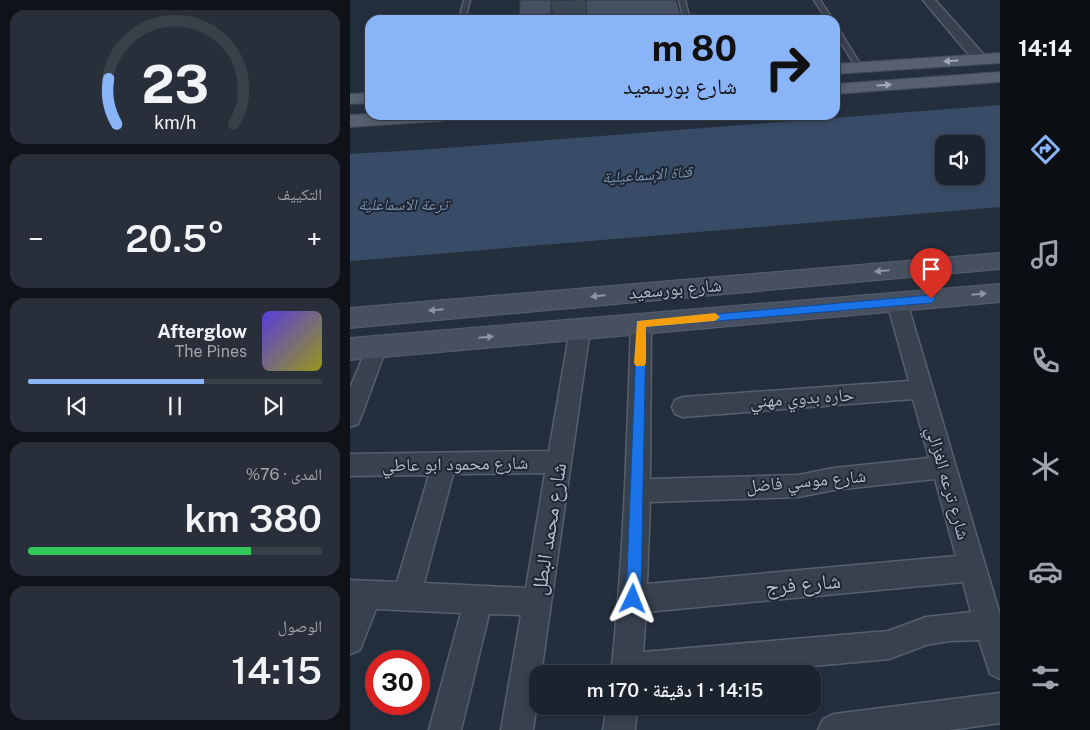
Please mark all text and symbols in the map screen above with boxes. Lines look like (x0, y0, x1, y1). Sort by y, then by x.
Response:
text: 80 m (652, 28, 737, 69)
icon: right (755, 35, 820, 100)
text: 14:14 (1018, 35, 1072, 61)
text: 23 (141, 54, 209, 115)
one-way arrow (943, 57, 959, 65)
text: شارع بورسعيد (623, 73, 737, 99)
one-way arrow (876, 81, 892, 89)
text: km/h (154, 112, 196, 133)
icon: directions (1028, 132, 1063, 167)
map controls (935, 135, 985, 185)
button: sound (935, 135, 985, 185)
water label: قناة الإسماعيلية (602, 162, 694, 187)
text: التكييف (277, 185, 322, 204)
water label: ترعة الاسماعلية (358, 195, 451, 214)
text: 20.5° (125, 216, 225, 261)
text: − (28, 222, 44, 255)
text: + (306, 222, 322, 255)
icon: music (1028, 237, 1063, 272)
pin (910, 248, 952, 299)
icon: arrive (917, 255, 945, 283)
one-way arrow (873, 268, 889, 276)
street label: شارع بورسعيد (628, 274, 722, 304)
one-way arrow (971, 290, 987, 298)
one-way arrow (589, 292, 605, 300)
one-way arrow (428, 306, 444, 314)
text: Afterglow (157, 320, 247, 342)
one-way arrow (478, 333, 494, 341)
text: The Pines (175, 342, 247, 361)
icon: phone (1028, 343, 1063, 378)
street label: حاره بدوي مهني (749, 383, 855, 416)
icon: previous (63, 392, 91, 420)
icon: pause (161, 392, 189, 420)
icon: next (259, 392, 287, 420)
street label: شارع ترعه الغزالي (918, 424, 975, 543)
icon: climate (1028, 449, 1063, 484)
street label: شارع محمود ابو عاطي (382, 452, 528, 480)
street label: شارع محمد البطل (526, 461, 572, 597)
text: المدى · 76% (246, 465, 322, 484)
street label: شارع موسي فاضل (745, 465, 867, 501)
text: 380 km (185, 496, 322, 541)
icon: car (1028, 554, 1063, 589)
street label: شارع فرج (764, 568, 842, 600)
position arrow (606, 572, 658, 624)
text: الوصول (278, 617, 322, 636)
text: 14:15 (231, 648, 322, 693)
speed limit sign: 30 (365, 650, 430, 715)
icon: filters (1028, 660, 1063, 695)
text: 14:15 · 1 دقيقة · 170 m (587, 679, 763, 701)

